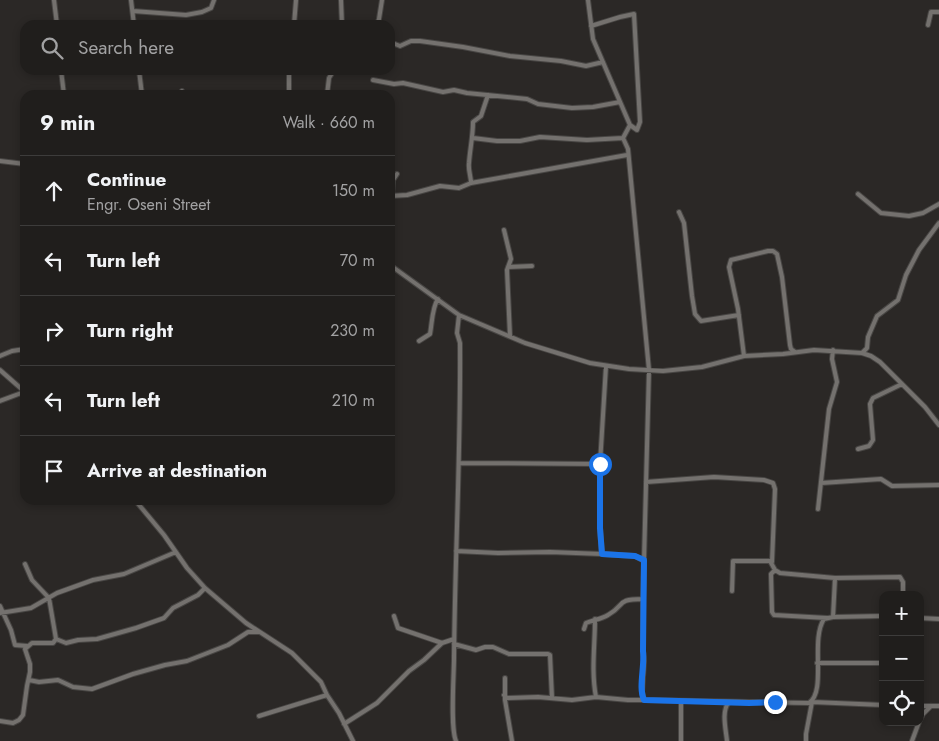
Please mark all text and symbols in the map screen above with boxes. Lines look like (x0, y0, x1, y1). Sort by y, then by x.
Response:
search box (20, 20, 395, 75)
icon: search (38, 34, 66, 62)
text: Search here (78, 34, 174, 61)
text: 9 min (40, 108, 95, 138)
text: Walk · 660 m (283, 111, 375, 134)
text: Continue (87, 166, 166, 193)
icon: ahead (40, 177, 68, 205)
text: 150 m (332, 179, 375, 202)
text: Engr. Oseni Street (87, 193, 210, 216)
icon: left (40, 247, 68, 275)
text: Turn left (87, 247, 160, 274)
text: 70 m (340, 249, 375, 272)
icon: right (40, 317, 68, 345)
text: Turn right (87, 317, 173, 344)
text: 230 m (330, 319, 375, 342)
icon: left (40, 387, 68, 415)
text: Turn left (87, 387, 160, 414)
text: 210 m (332, 389, 375, 412)
route start (589, 453, 612, 476)
icon: arrive (40, 457, 68, 485)
text: Arrive at destination (87, 457, 267, 484)
map controls (879, 591, 924, 726)
button: + (879, 591, 924, 636)
button: − (879, 636, 924, 681)
button: locate (879, 681, 924, 726)
route end (764, 691, 787, 714)

